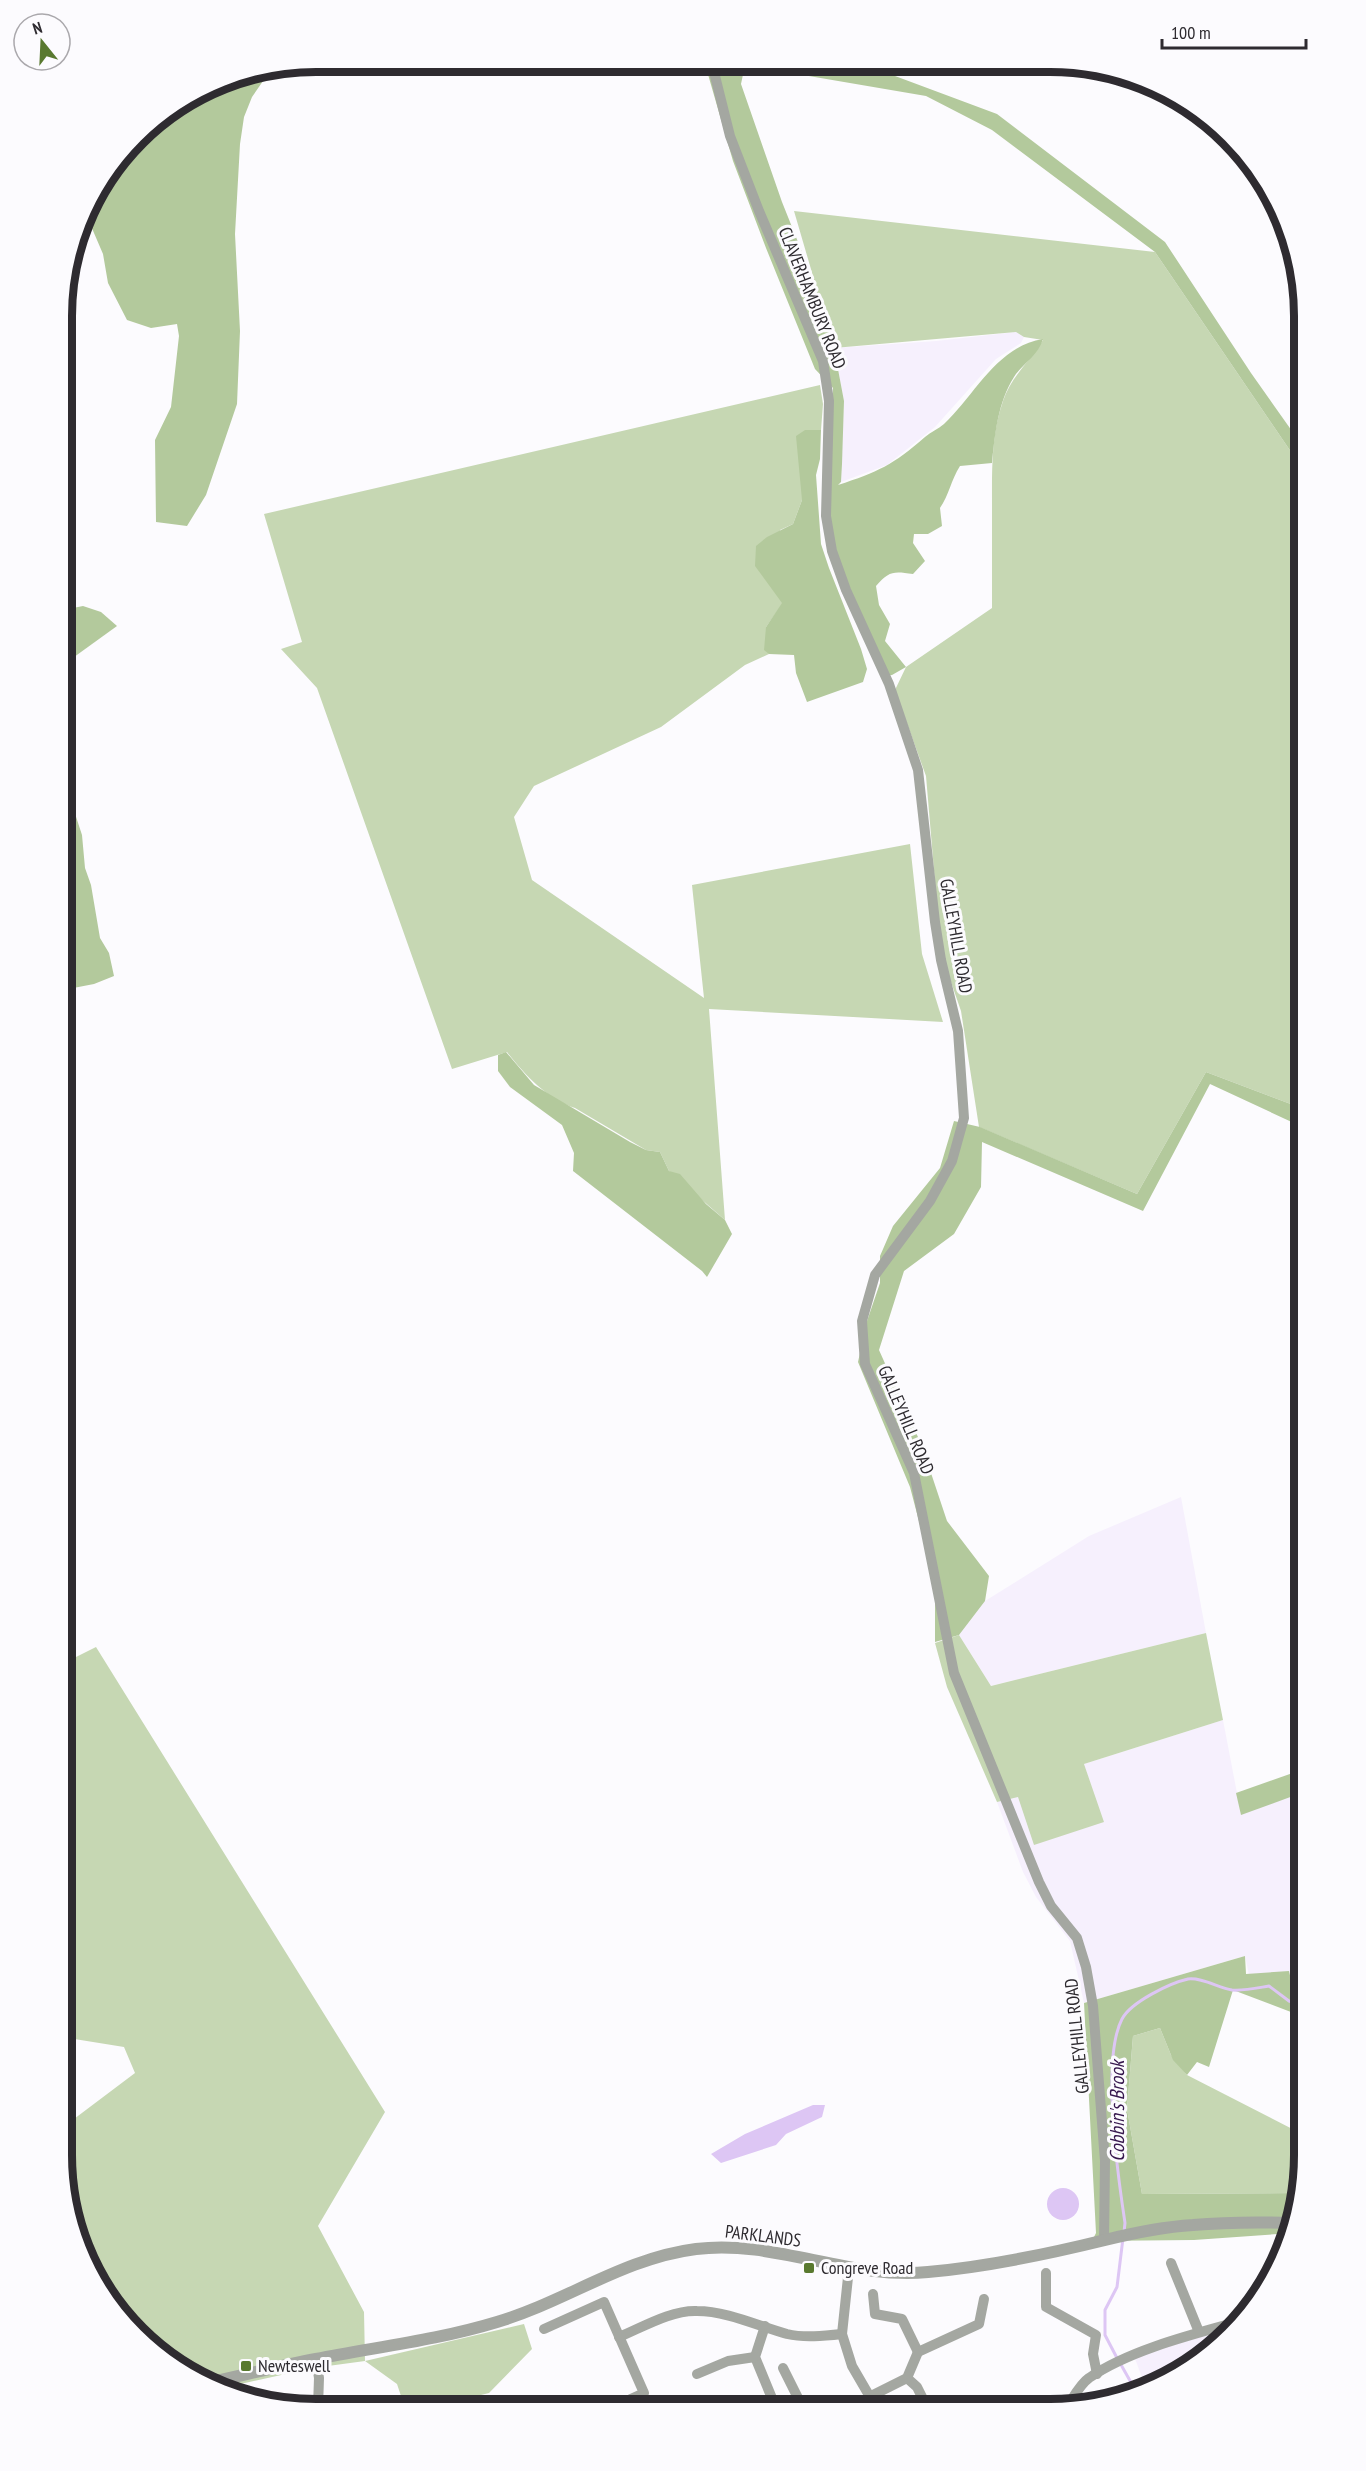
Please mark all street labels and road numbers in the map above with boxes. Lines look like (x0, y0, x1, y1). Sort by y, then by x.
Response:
street label: CLAVERHAMBURY ROAD (774, 224, 851, 372)
street label: GALLEYHILL ROAD (935, 877, 978, 995)
street label: GALLEYHILL ROAD (873, 1362, 940, 1478)
street label: GALLEYHILL ROAD (1059, 1977, 1094, 2095)
street label: PARKLANDS (724, 2219, 803, 2252)

